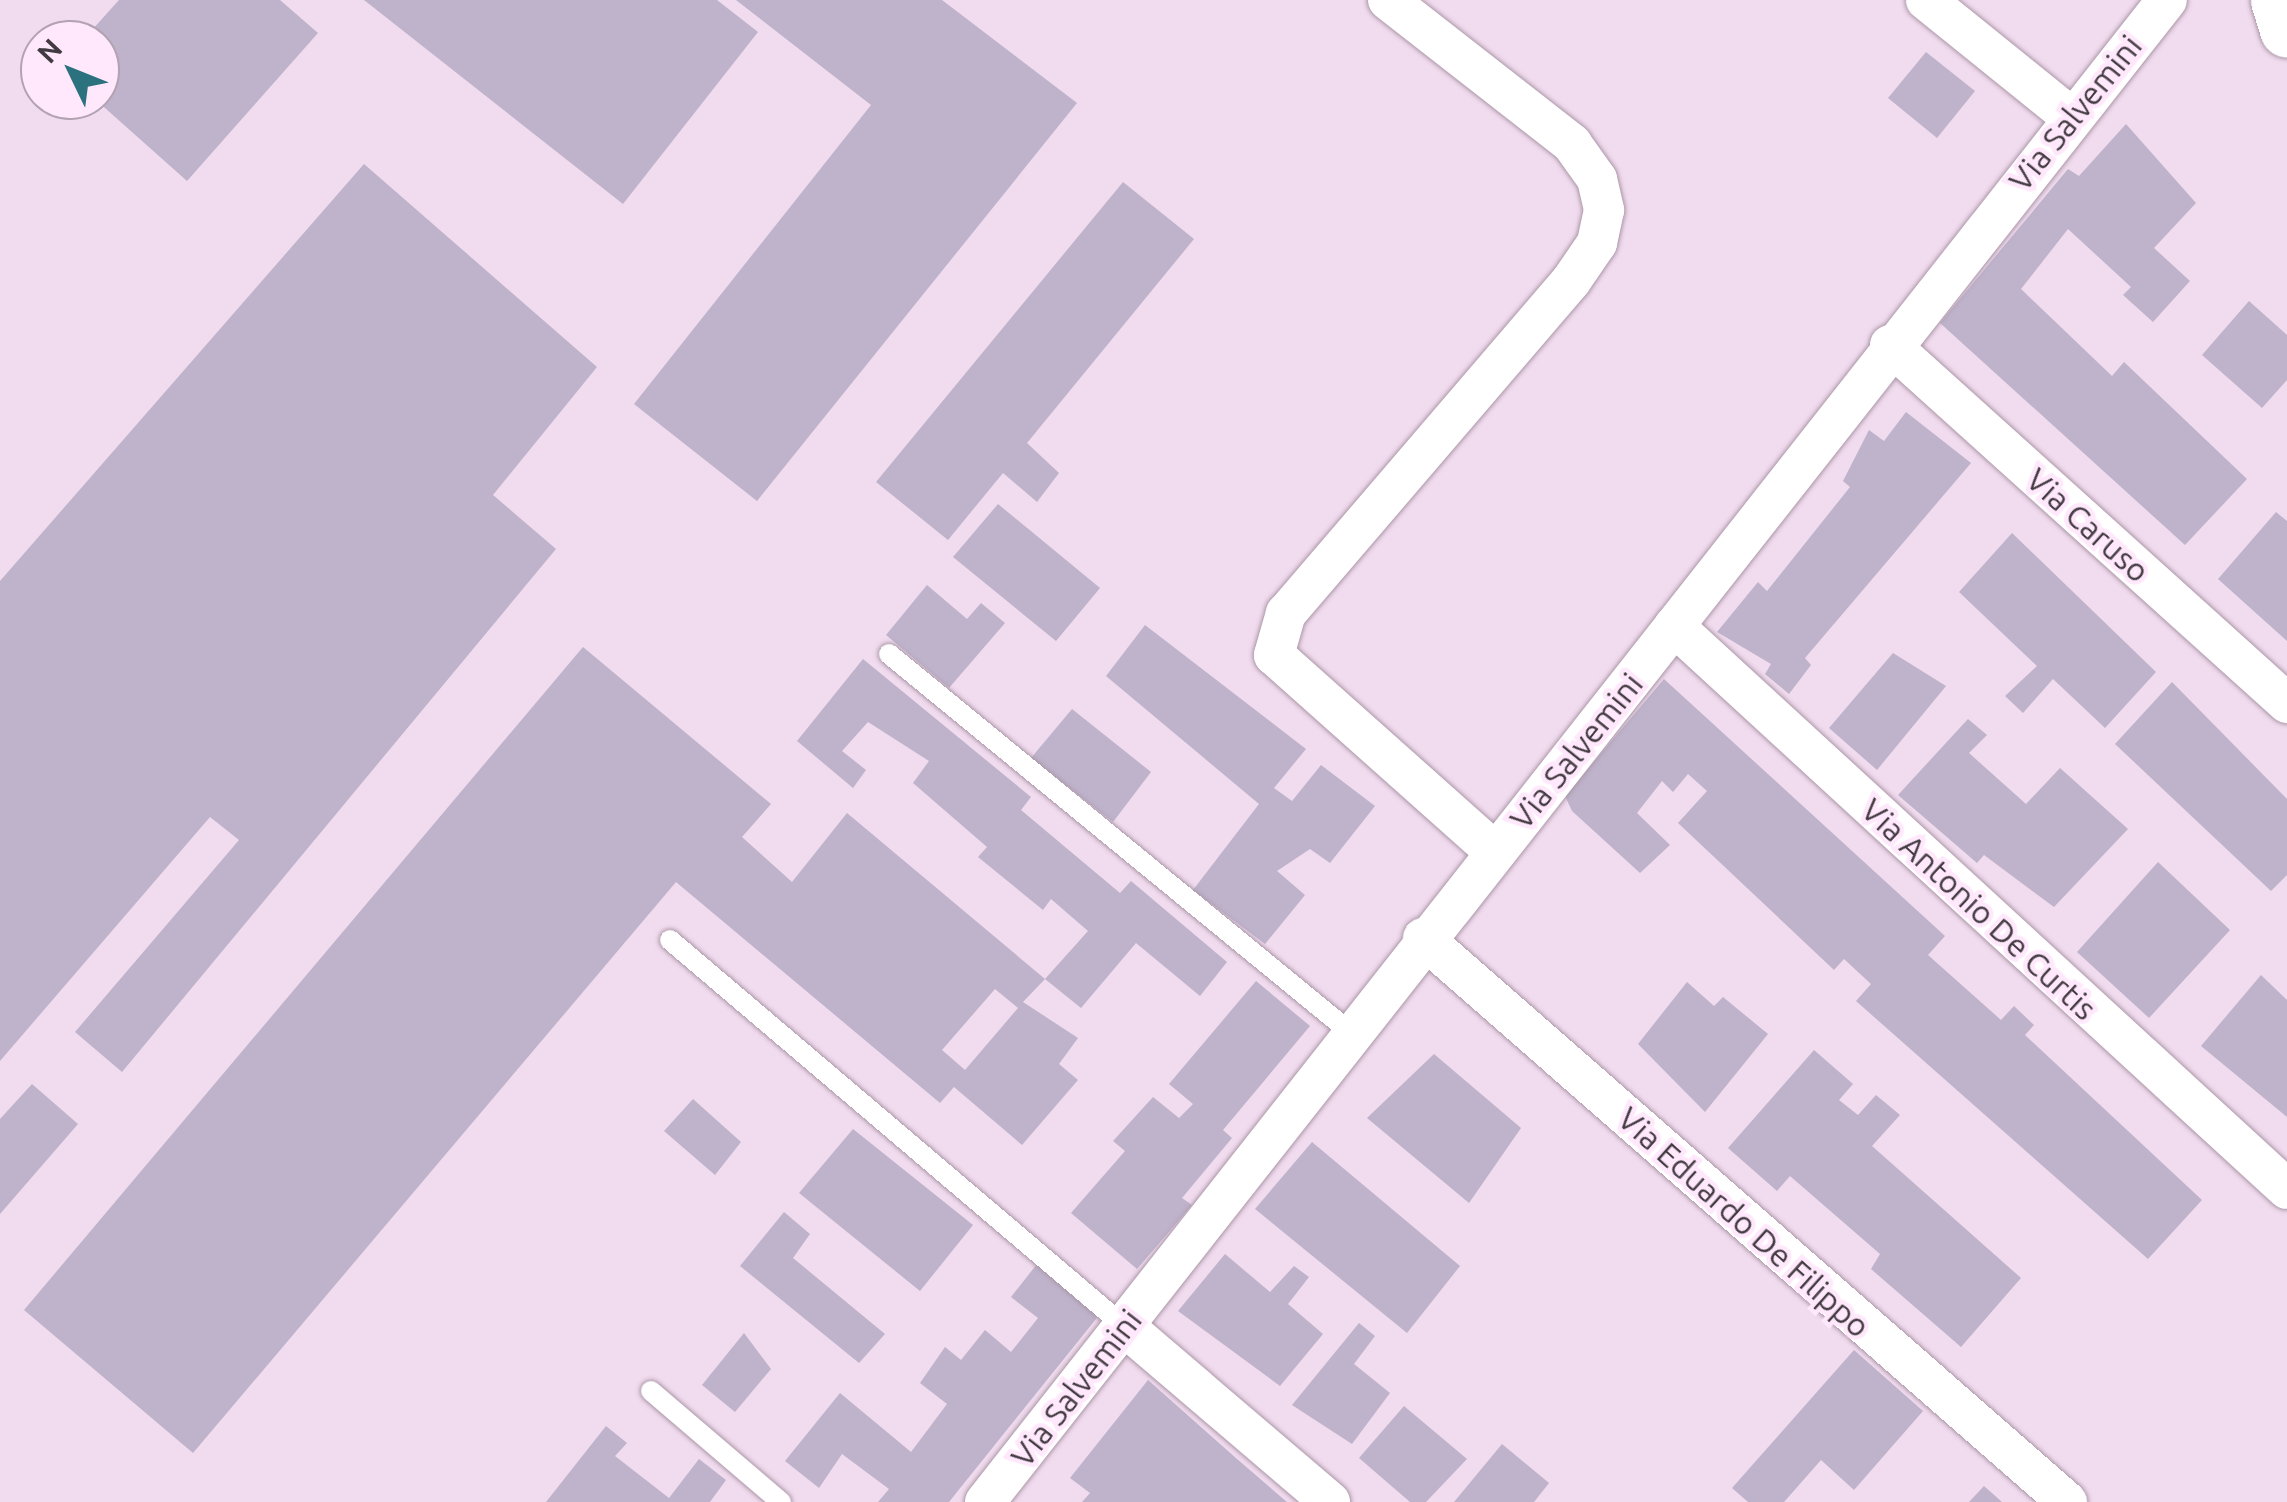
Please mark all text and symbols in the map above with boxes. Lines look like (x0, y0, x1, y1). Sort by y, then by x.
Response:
north arrow (20, 20, 120, 120)
street label: Via Salvemini (2001, 27, 2149, 199)
text: N (31, 32, 68, 69)
street label: Via Caruso (2019, 460, 2157, 590)
street label: Via Salvemini (1502, 665, 1650, 837)
street label: Via Antonio De Curtis (1854, 790, 2104, 1028)
street label: Via Eduardo De Filippo (1610, 1099, 1878, 1345)
street label: Via Salvemini (1003, 1302, 1149, 1474)

